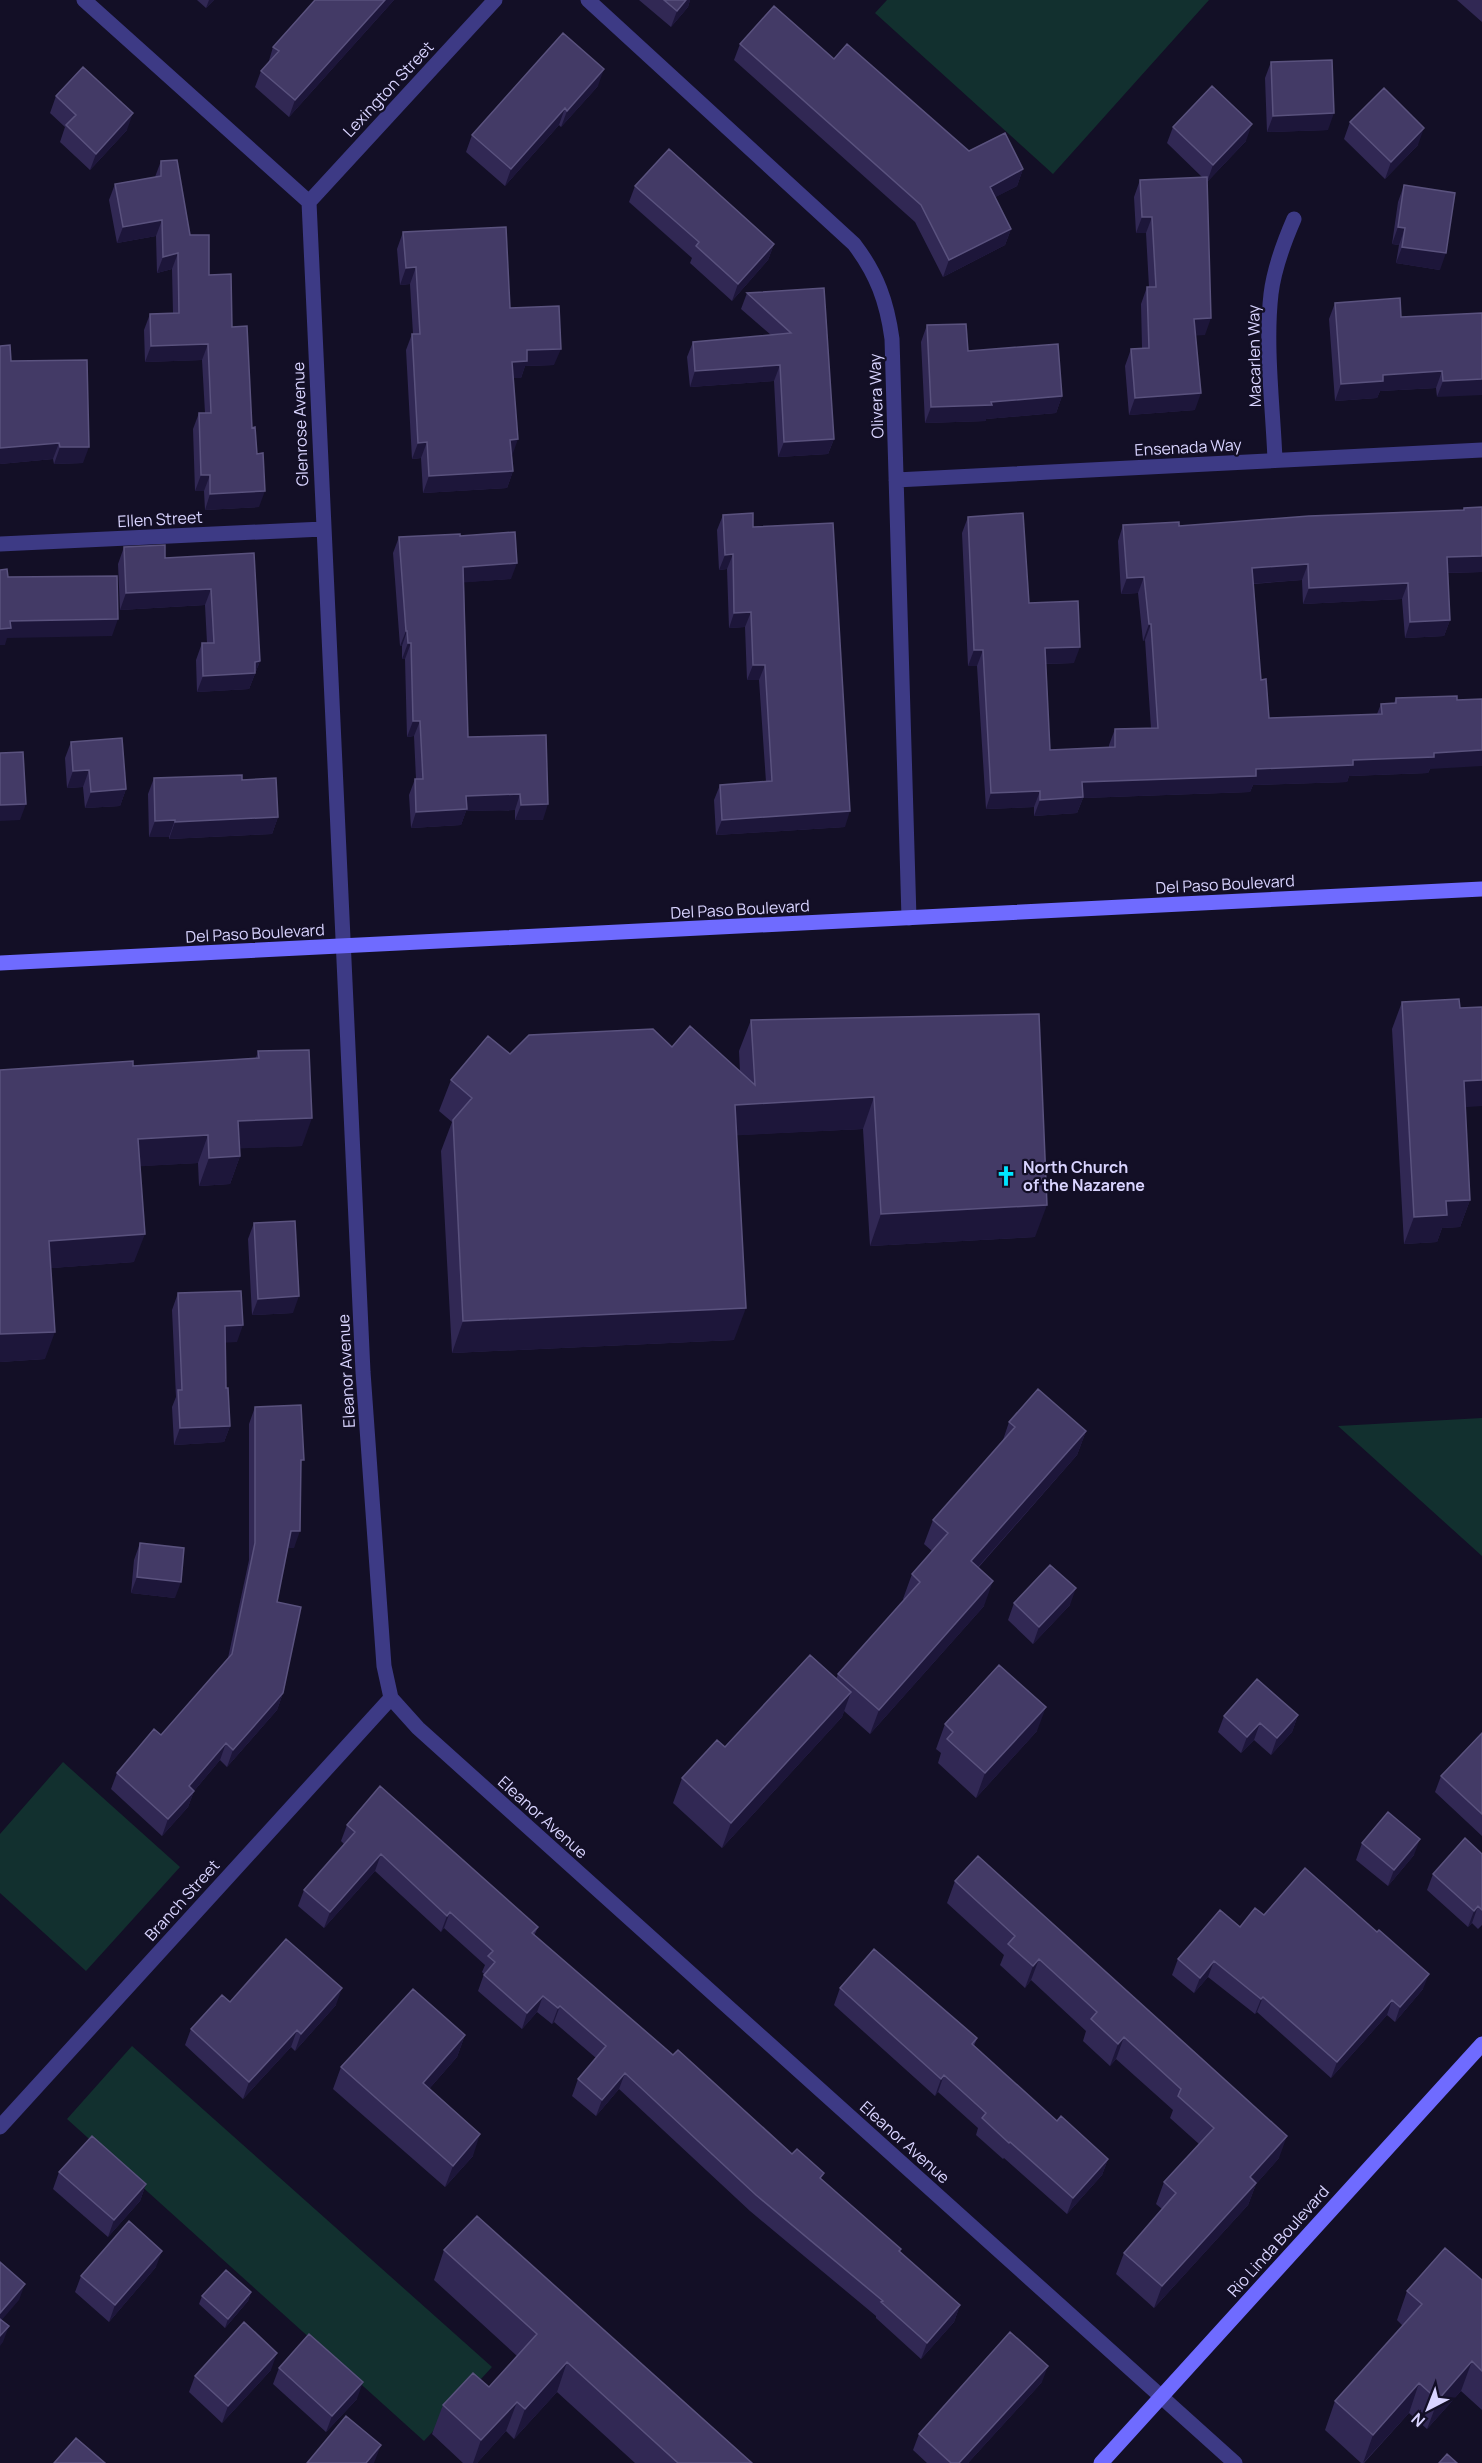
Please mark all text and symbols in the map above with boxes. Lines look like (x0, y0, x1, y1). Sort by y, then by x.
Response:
street label: Lexington Street (338, 36, 438, 142)
street label: Macarlen Way (1242, 304, 1266, 407)
street label: Olivera Way (864, 353, 888, 439)
street label: Glenrose Avenue (287, 361, 313, 487)
street label: Ensenada Way (1134, 433, 1243, 461)
street label: Ellen Street (117, 506, 203, 532)
street label: Del Paso Boulevard (1155, 869, 1295, 899)
street label: Del Paso Boulevard (670, 894, 810, 924)
street label: Del Paso Boulevard (185, 918, 325, 948)
place label: North Church of the Nazarene (1023, 1156, 1145, 1196)
church icon: North Church of the Nazarene (994, 1164, 1018, 1188)
street label: Eleanor Avenue (332, 1314, 360, 1428)
street label: Eleanor Avenue (493, 1771, 593, 1863)
street label: Branch Street (140, 1855, 224, 1945)
street label: Eleanor Avenue (855, 2096, 955, 2188)
street label: Rio Linda Boulevard (1222, 2181, 1334, 2301)
north arrow (1398, 2379, 1458, 2439)
text: N (1406, 2408, 1430, 2432)

